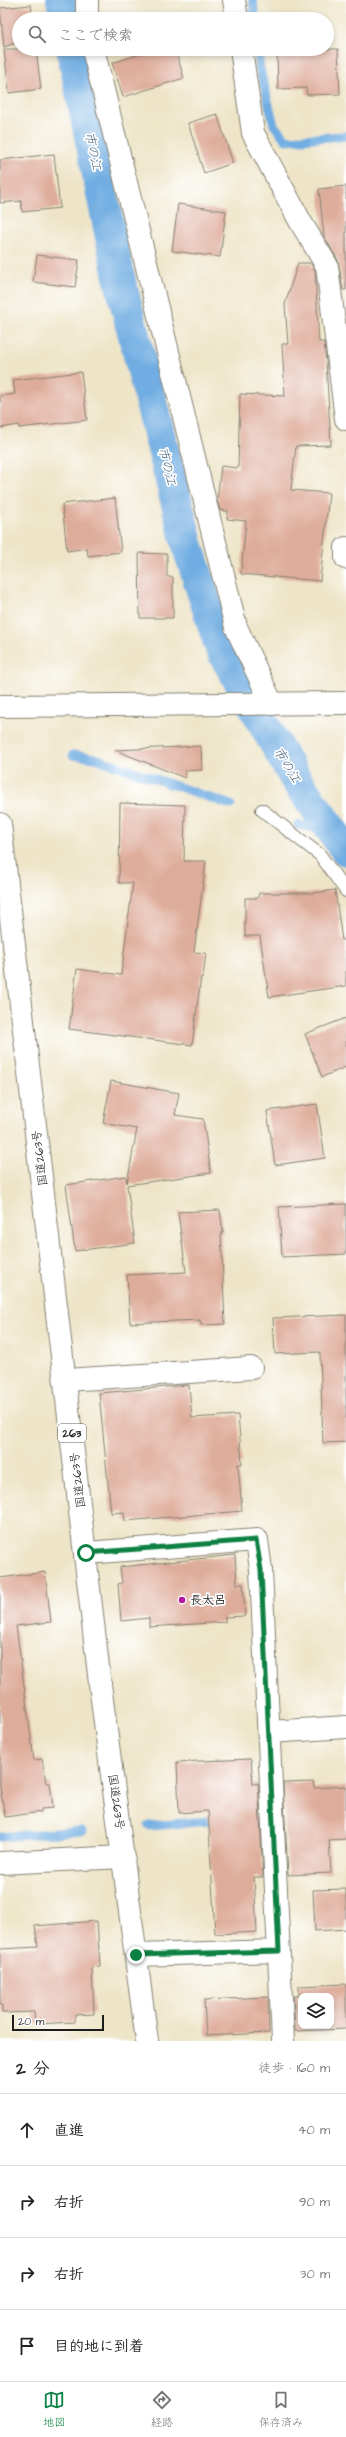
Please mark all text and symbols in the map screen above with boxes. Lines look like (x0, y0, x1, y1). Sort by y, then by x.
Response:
search box (12, 12, 334, 56)
icon: search (26, 23, 48, 45)
text: ここで検索 (58, 25, 133, 46)
water label: 市の江 (80, 130, 106, 173)
water label: 市の江 (154, 445, 181, 488)
water label: 市の江 (269, 744, 305, 787)
street label: 国道263号 (28, 1129, 52, 1187)
road number: 263 (58, 1424, 86, 1442)
street label: 国道263号 (66, 1451, 90, 1509)
route start (77, 1544, 95, 1562)
place label: 長太呂 (190, 1592, 226, 1609)
marker: 長太呂 (177, 1595, 187, 1605)
street label: 国道263号 (104, 1773, 128, 1831)
route end (127, 1946, 145, 1964)
map controls (298, 1993, 334, 2029)
button: layers (298, 1993, 334, 2029)
scale bar (12, 2013, 104, 2032)
text: 20 m (18, 2014, 44, 2029)
text: 2 分 (16, 2057, 50, 2081)
text: 徒歩 · 160 m (258, 2059, 330, 2077)
icon: ahead (16, 2119, 38, 2141)
text: 直進 (54, 2120, 84, 2141)
text: 40 m (298, 2121, 330, 2139)
icon: right (16, 2191, 38, 2213)
text: 右折 (54, 2192, 84, 2213)
text: 90 m (299, 2193, 330, 2211)
icon: right (16, 2263, 38, 2285)
text: 右折 (54, 2264, 84, 2285)
text: 30 m (300, 2265, 330, 2283)
icon: arrive (16, 2335, 38, 2357)
text: 目的地に到着 (54, 2336, 144, 2357)
tab: 地図 (43, 2389, 65, 2430)
tab: 経路 (151, 2389, 173, 2430)
tab: 保存済み (259, 2389, 303, 2430)

